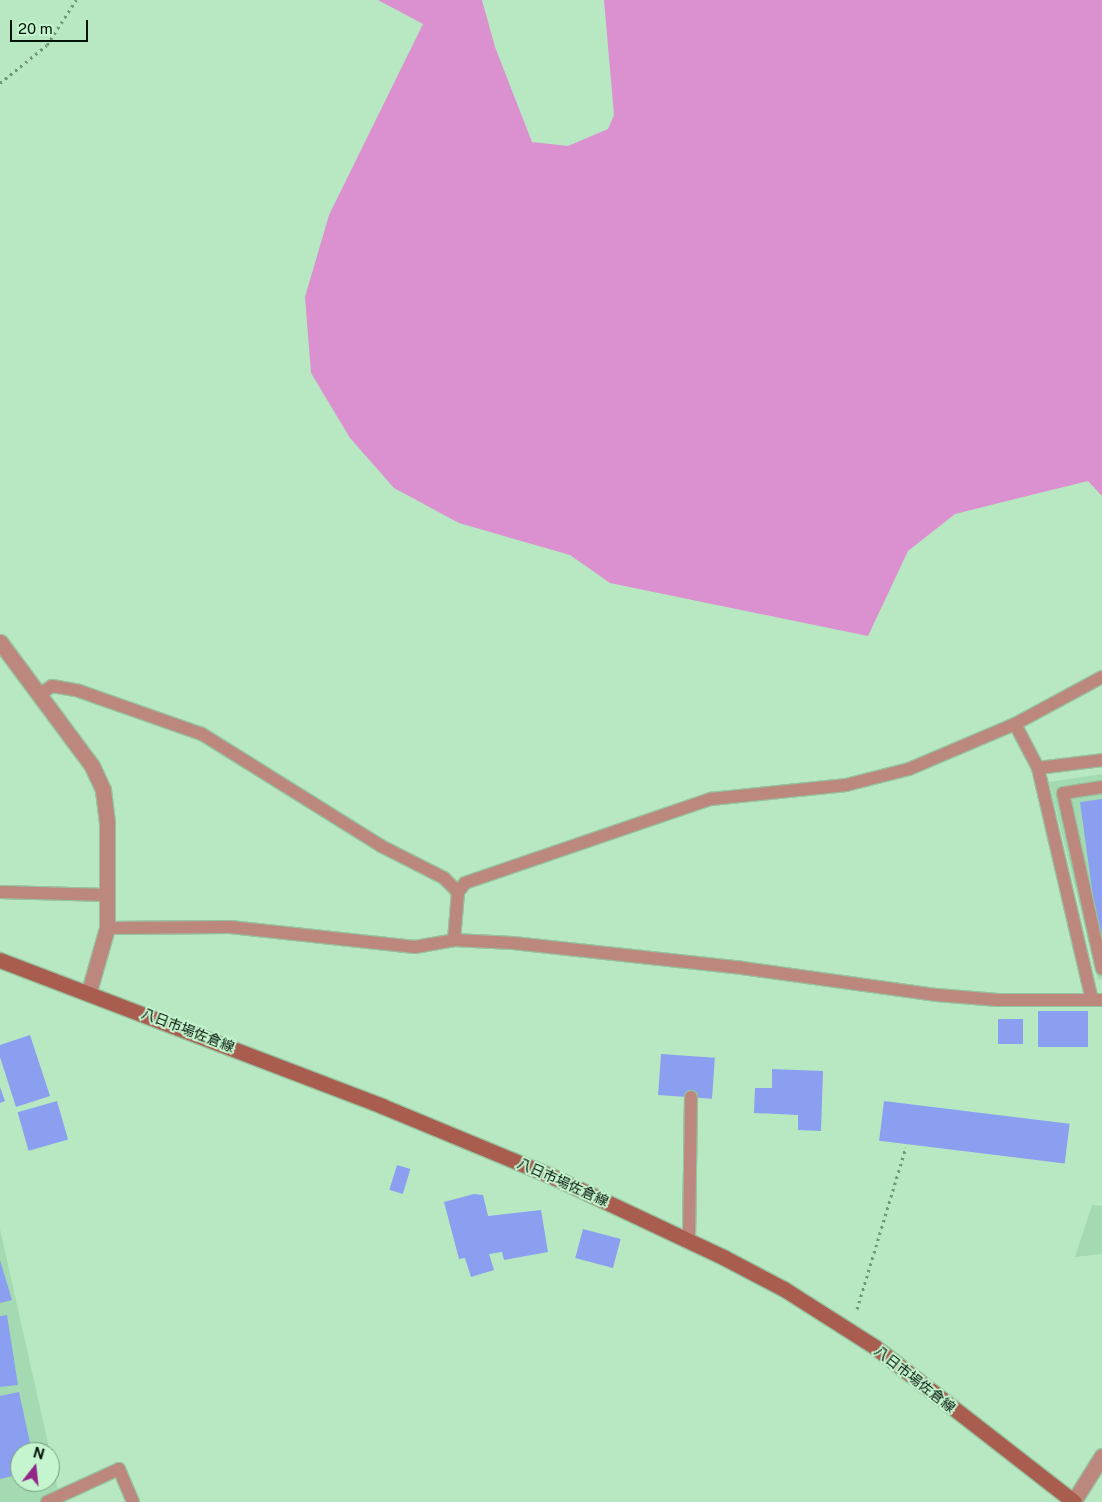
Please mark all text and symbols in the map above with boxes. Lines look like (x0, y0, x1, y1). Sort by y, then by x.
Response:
scale bar (12, 10, 90, 42)
text: 20 m (18, 20, 53, 37)
street label: 八日市場佐倉線 (139, 1005, 237, 1055)
street label: 八日市場佐倉線 (515, 1154, 611, 1210)
street label: 八日市場佐倉線 (871, 1342, 959, 1416)
north arrow (10, 1442, 60, 1492)
text: N (31, 1444, 46, 1463)

